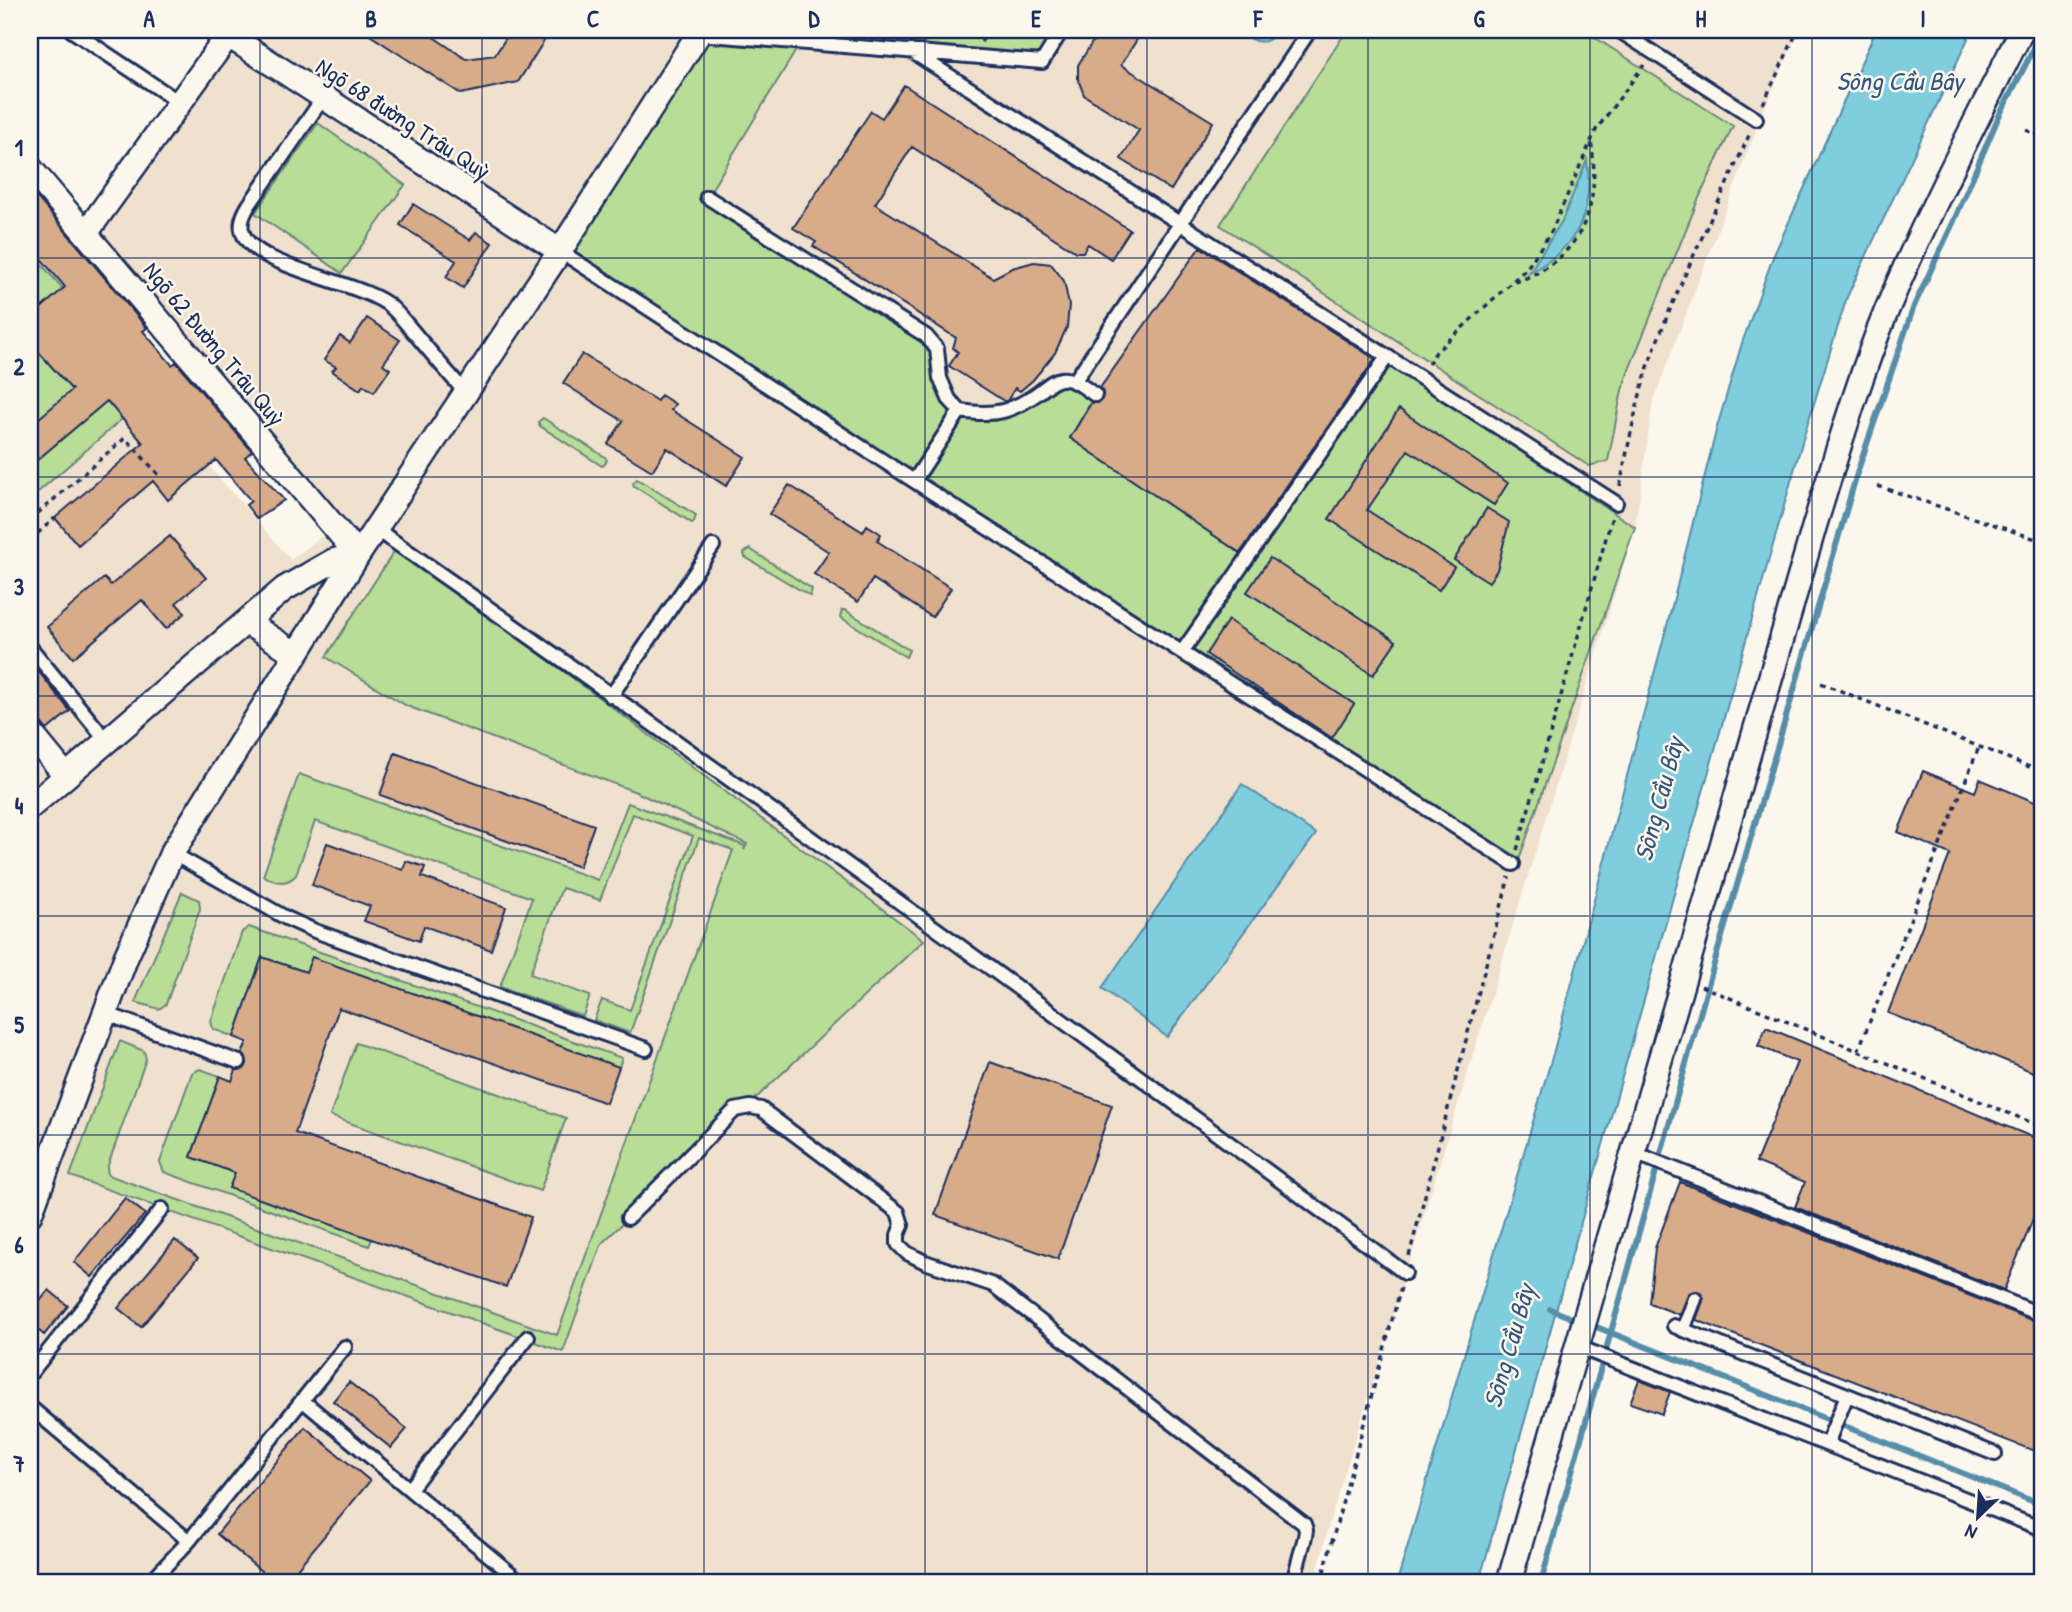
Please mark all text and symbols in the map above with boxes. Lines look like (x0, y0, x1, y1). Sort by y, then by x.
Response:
text: A (143, 3, 155, 34)
text: B (365, 3, 377, 34)
text: C (587, 3, 599, 34)
text: D (809, 3, 821, 34)
text: E (1031, 3, 1042, 34)
text: F (1253, 3, 1264, 34)
text: G (1473, 3, 1485, 34)
text: H (1696, 3, 1707, 34)
text: I (1920, 3, 1926, 34)
street label: Ngõ 68 đường Trâu Quỳ (310, 50, 497, 187)
water label: Sông Cầu Bây (1837, 63, 1966, 99)
text: 1 (15, 132, 23, 163)
street label: Ngõ 62 Đường Trâu Quỳ (137, 255, 293, 432)
text: 2 (14, 351, 25, 382)
text: 3 (14, 571, 24, 602)
water label: Sông Cầu Bây (1625, 730, 1694, 865)
text: 4 (15, 790, 24, 821)
text: 5 (14, 1009, 24, 1040)
text: 6 (14, 1229, 24, 1260)
water label: Sông Cầu Bây (1474, 1277, 1545, 1412)
text: 7 (12, 1448, 25, 1479)
north arrow (1942, 1482, 2012, 1552)
text: N (1961, 1518, 1981, 1546)

